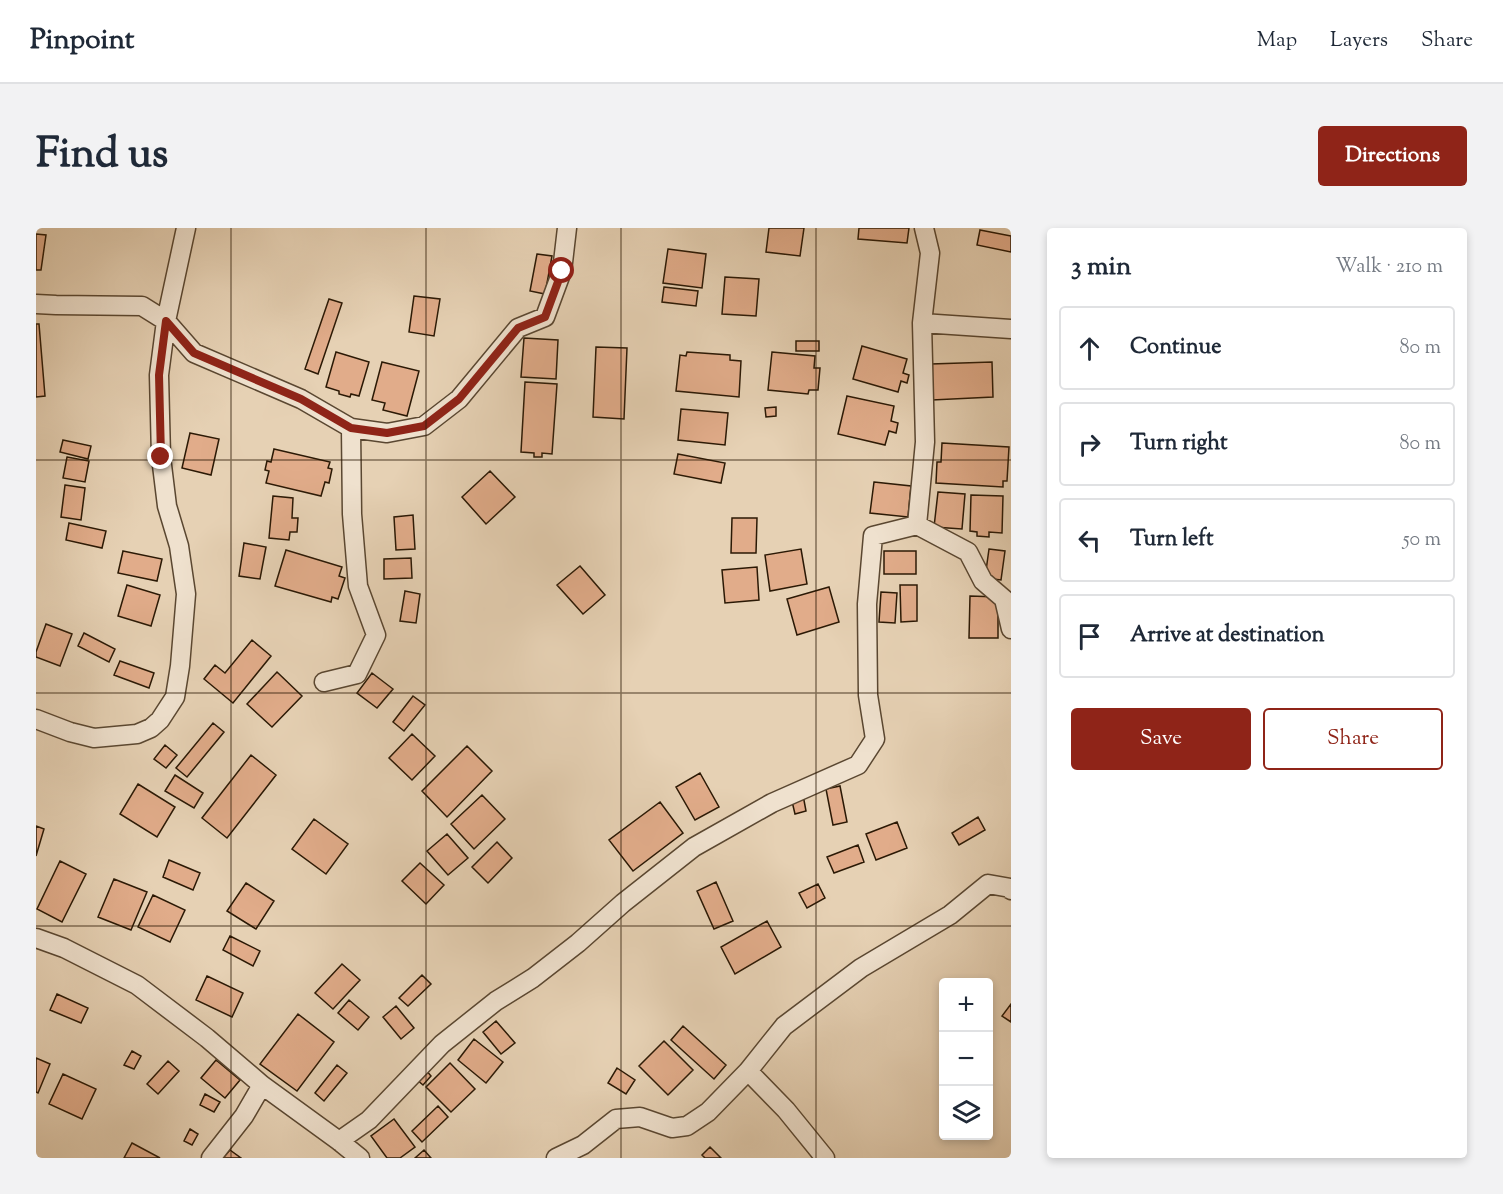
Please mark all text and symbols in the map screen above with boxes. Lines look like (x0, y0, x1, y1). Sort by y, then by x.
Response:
text: Pinpoint (30, 21, 134, 61)
text: Map (1257, 26, 1297, 56)
text: Layers (1330, 26, 1388, 56)
text: Share (1421, 26, 1473, 56)
text: Find us (36, 126, 168, 186)
button: Directions (1318, 126, 1467, 186)
text: 3 min (1071, 249, 1131, 286)
text: Walk · 210 m (1335, 253, 1443, 282)
route start (548, 257, 574, 283)
icon: ahead (1073, 332, 1106, 365)
text: Continue (1130, 332, 1221, 364)
text: 80 m (1400, 334, 1441, 363)
icon: right (1073, 428, 1106, 461)
text: Turn right (1130, 428, 1227, 460)
text: 80 m (1400, 430, 1441, 459)
route end (147, 443, 173, 469)
icon: left (1073, 524, 1106, 557)
text: Turn left (1130, 524, 1213, 556)
text: 50 m (1403, 526, 1441, 555)
icon: arrive (1073, 620, 1106, 653)
text: Arrive at destination (1130, 620, 1325, 652)
button: Save (1071, 708, 1251, 770)
button: Share (1263, 708, 1443, 770)
map controls (939, 978, 993, 1140)
button: + (939, 978, 993, 1032)
button: − (939, 1032, 993, 1086)
button: layers (939, 1086, 993, 1140)

